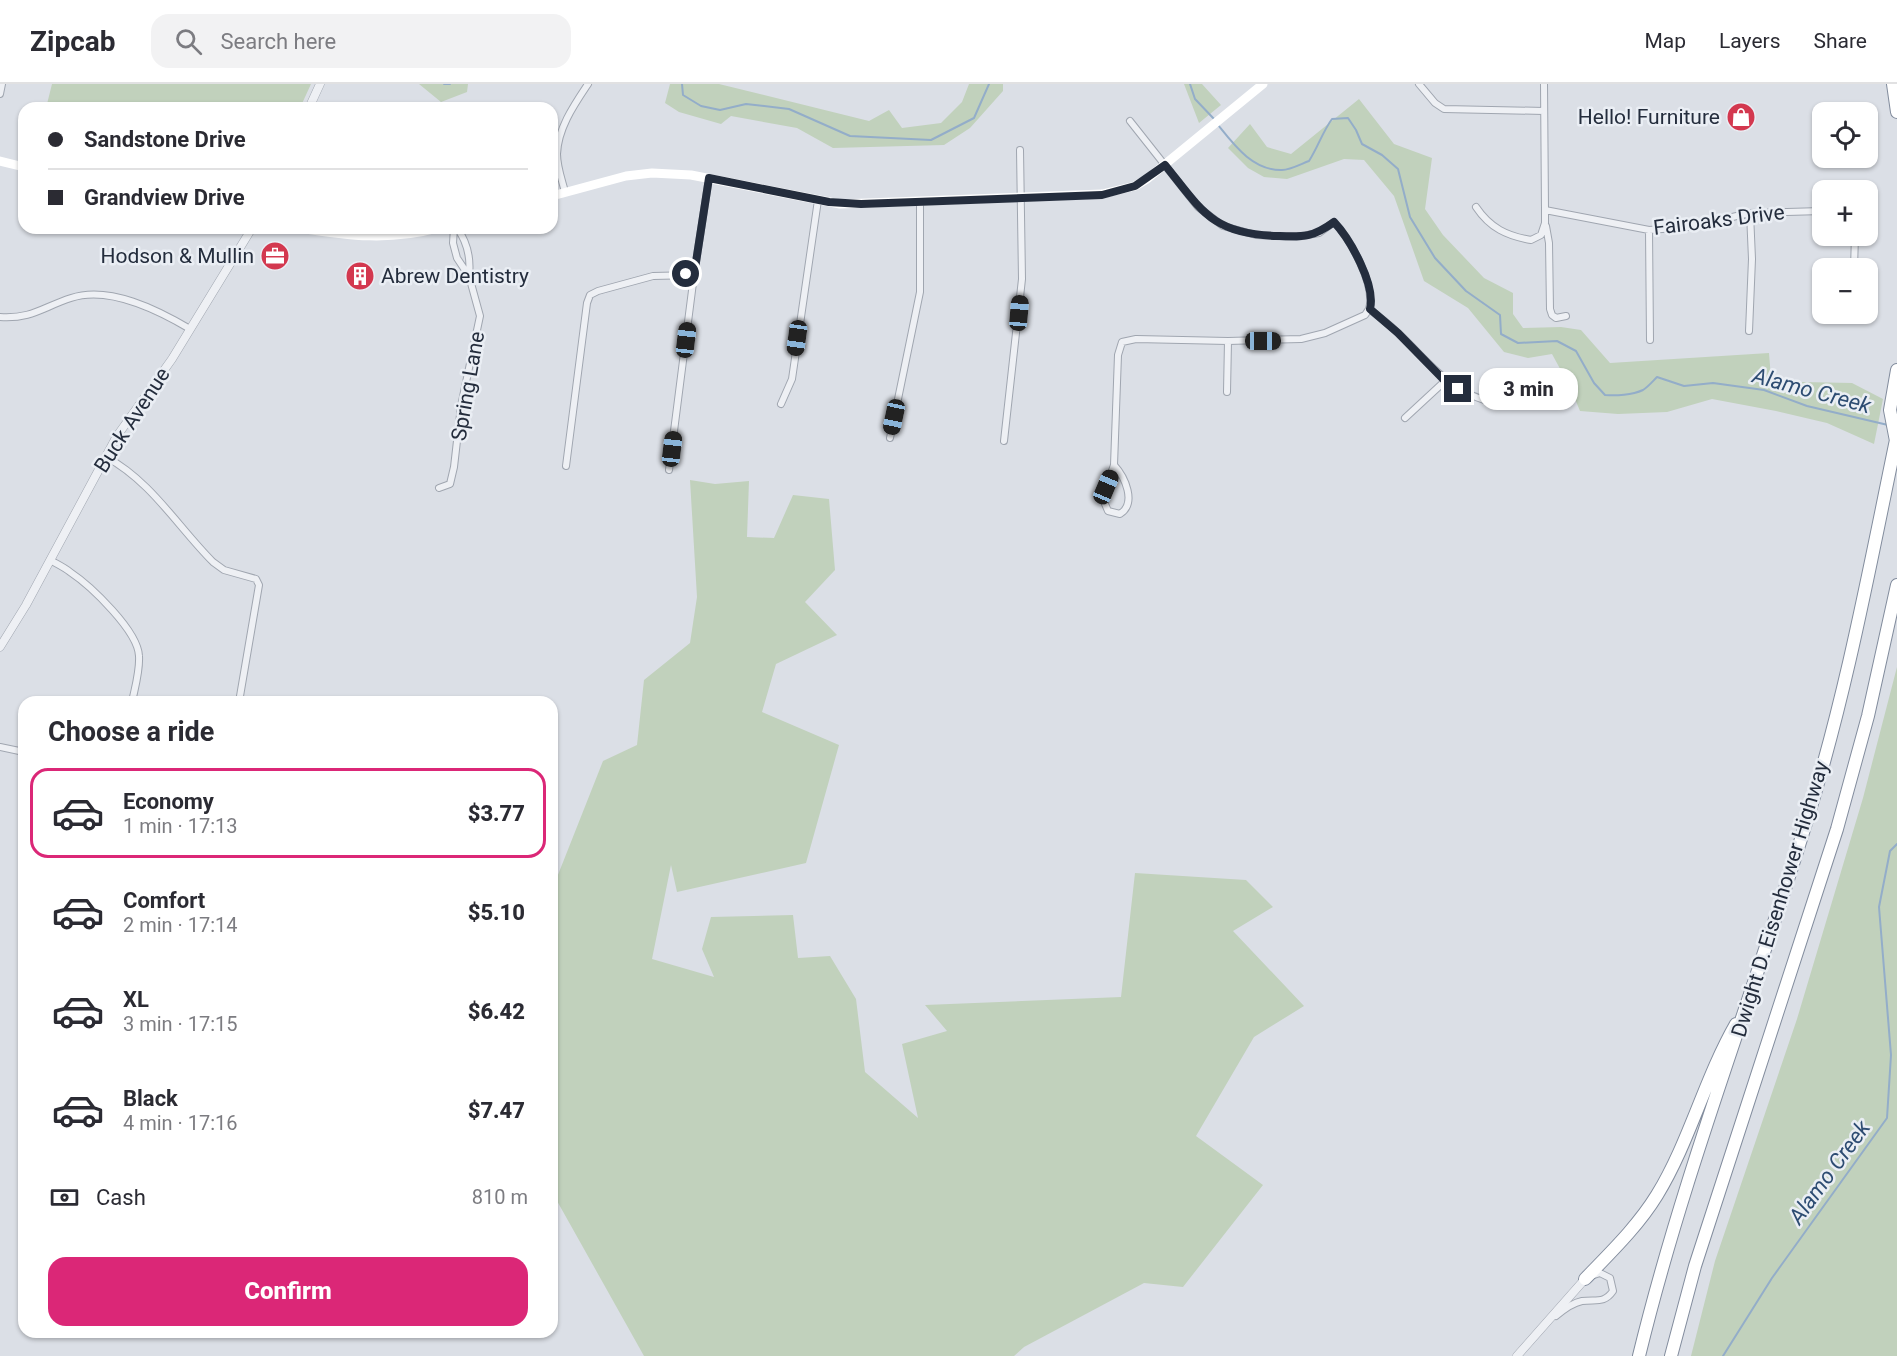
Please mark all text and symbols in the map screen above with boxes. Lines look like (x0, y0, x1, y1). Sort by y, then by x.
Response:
search box (151, 14, 571, 68)
text: Zipcab (30, 25, 115, 58)
icon: search (172, 25, 205, 58)
text: Search here (220, 29, 336, 54)
text: Map (1644, 29, 1686, 53)
text: Layers (1719, 29, 1780, 53)
text: Share (1813, 29, 1867, 53)
shop icon: Hello! Furniture (1725, 101, 1757, 133)
map controls (1812, 102, 1878, 324)
button: locate (1812, 102, 1878, 168)
place label: Hello! Furniture (1578, 105, 1720, 129)
text: Sandstone Drive (84, 127, 246, 152)
button: + (1812, 180, 1878, 246)
text: Grandview Drive (84, 185, 245, 210)
street label: Fairoaks Drive (1652, 200, 1786, 240)
office icon: Hodson & Mullin (259, 240, 291, 272)
place label: Hodson & Mullin (100, 244, 254, 268)
button: − (1812, 258, 1878, 324)
building icon: Abrew Dentistry (344, 260, 376, 292)
route start (672, 260, 699, 287)
place label: Abrew Dentistry (381, 264, 529, 288)
car (1008, 294, 1030, 332)
car (786, 319, 808, 357)
car (675, 321, 697, 359)
street label: Spring Lane (447, 329, 489, 443)
car (1245, 332, 1281, 350)
water label: Alamo Creek (1749, 362, 1875, 419)
street label: Buck Avenue (89, 363, 175, 477)
callout: 3 min (1479, 368, 1578, 410)
route end (1444, 375, 1471, 402)
text: 3 min (1503, 377, 1554, 401)
car (881, 398, 907, 436)
car (661, 430, 683, 468)
car (1091, 467, 1121, 507)
text: Choose a ride (48, 716, 214, 748)
street label: Dwight D. Eisenhower Highway (1727, 758, 1834, 1040)
icon: car (51, 786, 105, 840)
text: Economy (123, 789, 214, 814)
text: $3.77 (468, 801, 525, 826)
text: 1 min · 17:13 (123, 814, 238, 838)
icon: car (51, 885, 105, 939)
text: Comfort (123, 888, 205, 913)
text: $5.10 (468, 900, 525, 925)
text: 2 min · 17:14 (123, 913, 238, 937)
icon: car (51, 984, 105, 1038)
text: XL (123, 987, 149, 1012)
text: $6.42 (468, 999, 525, 1024)
text: 3 min · 17:15 (123, 1012, 238, 1036)
icon: car (51, 1083, 105, 1137)
text: Black (123, 1086, 178, 1111)
text: $7.47 (468, 1098, 525, 1123)
text: 4 min · 17:16 (123, 1111, 238, 1135)
water label: Alamo Creek (1783, 1115, 1876, 1230)
icon: cash (48, 1181, 81, 1214)
text: Cash (96, 1185, 146, 1210)
text: 810 m (472, 1185, 528, 1209)
button: Confirm (48, 1257, 528, 1326)

